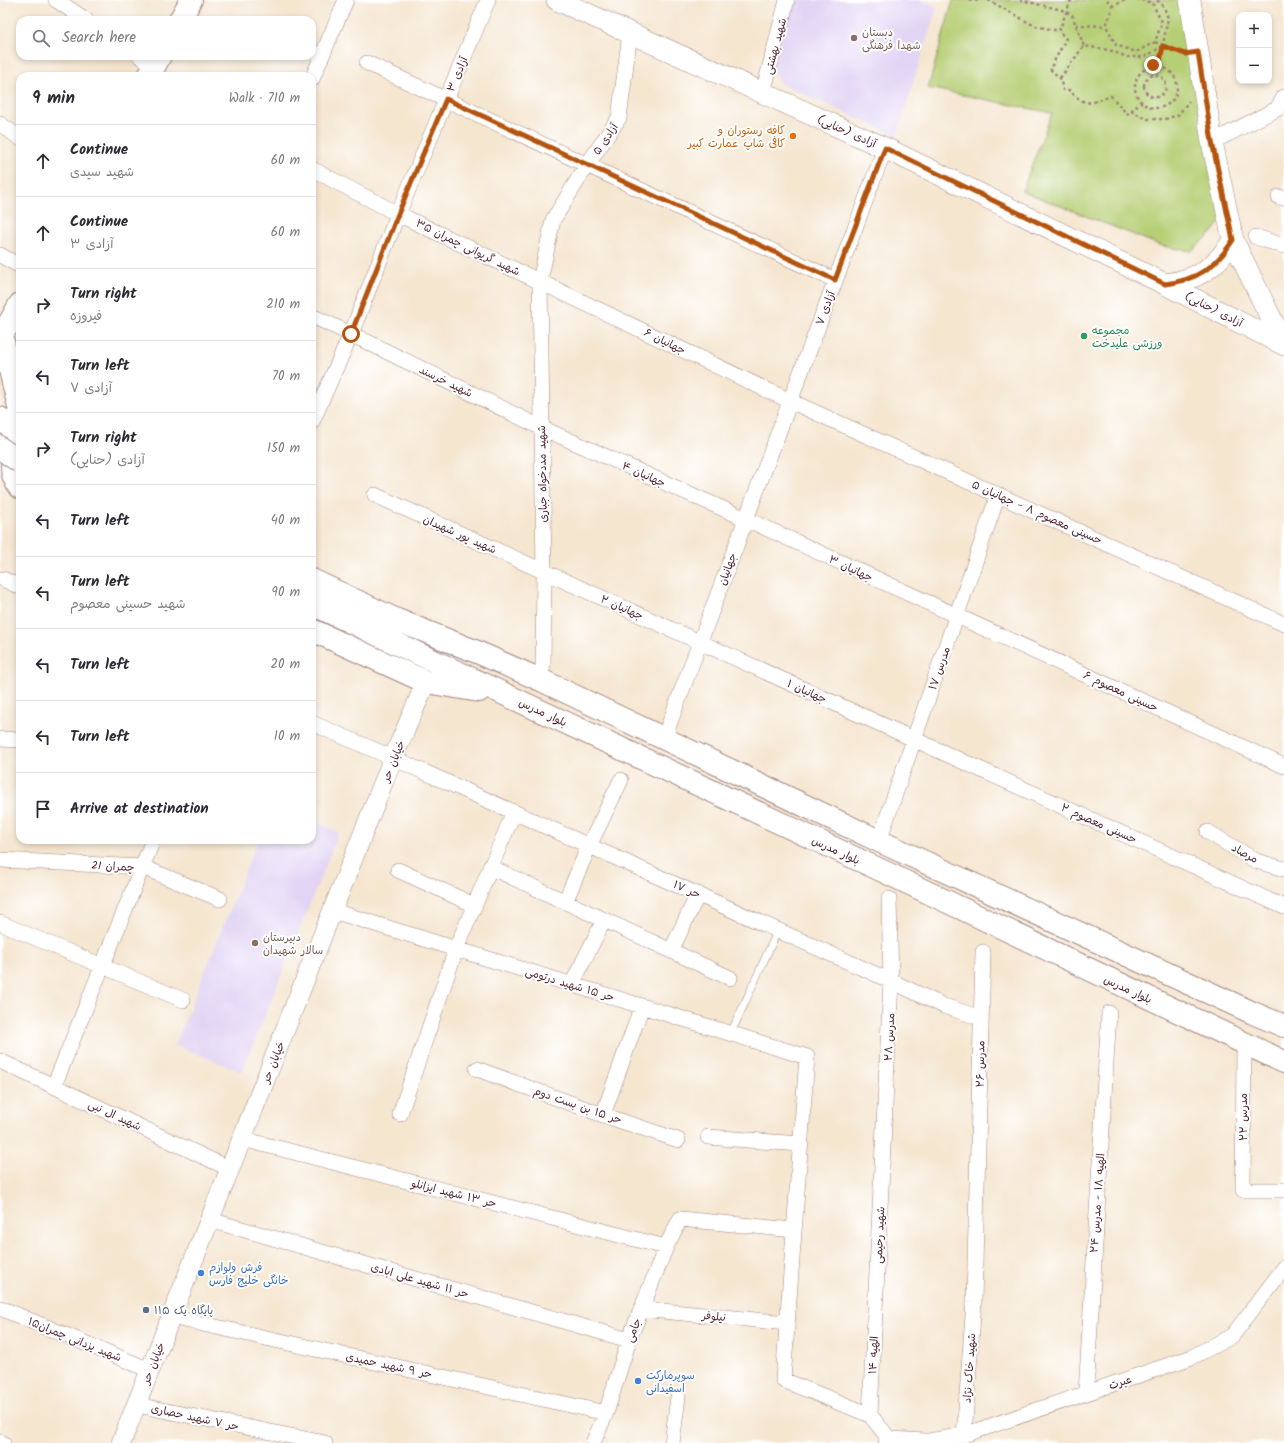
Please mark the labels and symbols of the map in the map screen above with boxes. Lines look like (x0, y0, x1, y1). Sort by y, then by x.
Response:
street label: شهید بهشتی (760, 16, 792, 76)
place label: دبستان شهدا فرهنگی (862, 24, 921, 55)
marker: دبستان شهدا فرهنگی (849, 33, 859, 43)
street label: آزادی ۳ (442, 53, 474, 95)
route end (1144, 56, 1162, 74)
street label: آزادی (حنایی) (814, 111, 880, 154)
street label: آزادی ۵ (588, 119, 624, 159)
place label: کافه رستوران و کافی شاپ عمارت کبیر (687, 122, 785, 153)
marker: کافه رستوران و کافی شاپ عمارت کبیر (788, 131, 798, 141)
street label: شهید گریوانی چمران ۳۵ (412, 215, 523, 281)
street label: آزادی ۷ (811, 287, 841, 328)
street label: آزادی (حنایی) (1181, 288, 1247, 333)
place label: مجموعه ورزشی علیدخت (1092, 322, 1162, 353)
street label: جهانیان ۶ (641, 324, 689, 360)
route start (342, 325, 360, 343)
marker: مجموعه ورزشی علیدخت (1079, 331, 1089, 341)
street label: شهید خرسند (416, 361, 476, 403)
street label: شهید مددخواه جباری (533, 425, 553, 523)
street label: جهانیان ۴ (619, 457, 668, 493)
street label: حسینی معصوم ۸ - جهانیان ۵ (968, 476, 1105, 550)
street label: شهید پور شهیدان (420, 511, 499, 559)
street label: جهانیان (714, 551, 742, 588)
street label: جهانیان ۳ (826, 551, 876, 587)
street label: جهانیان ۲ (597, 590, 646, 625)
street label: مدرس ۱۷ (924, 644, 956, 692)
street label: حسینی معصوم ۶ (1080, 667, 1161, 717)
street label: جهانیان ۱ (784, 675, 829, 709)
street label: بلوار مدرس (515, 694, 570, 732)
street label: خیابان حر (377, 738, 410, 786)
street label: حسینی معصوم ۲ (1058, 799, 1139, 849)
street label: بلوار مدرس (808, 832, 863, 870)
street label: مرصاد (1228, 839, 1261, 869)
street label: چمران 21 (91, 857, 135, 877)
street label: حر ۱۷ (670, 876, 703, 904)
place label: دبیرستان سالار شهیدان (263, 929, 323, 960)
marker: دبیرستان سالار شهیدان (250, 938, 260, 948)
street label: حر ۱۵ شهید درتومی (523, 963, 616, 1007)
street label: بلوار مدرس (1100, 971, 1155, 1009)
street label: مدرس ۲۸ (880, 1013, 900, 1062)
street label: خیابان حر (257, 1039, 290, 1087)
street label: مدرس ۲۶ (972, 1040, 990, 1088)
street label: حر ۱۵ بن بست دوم (531, 1082, 624, 1130)
street label: مدرس ۲۲ (1235, 1093, 1253, 1141)
street label: شهید ال نبی (85, 1096, 144, 1136)
street label: الهیه ۱۸ - مدرس ۲۴ (1086, 1153, 1110, 1254)
street label: حر ۱۳ شهید ایزانلو (408, 1174, 498, 1213)
street label: شهید رحیمی (870, 1206, 890, 1264)
street label: حر ۱۱ شهید علی ابادی (369, 1258, 471, 1304)
place label: فرش و‌لوازم خانگی خلیج فارس (209, 1259, 288, 1290)
marker: فرش و‌لوازم خانگی خلیج فارس (196, 1268, 206, 1278)
place label: پایگاه یک ۱۱۵ (154, 1302, 213, 1320)
marker: پایگاه یک ۱۱۵ (141, 1305, 151, 1315)
street label: نیلوفر (700, 1307, 727, 1327)
street label: شهید یزدانی چمران۱۵ (25, 1313, 124, 1367)
street label: جامی (621, 1316, 647, 1345)
street label: شهید خاک نژاد (959, 1333, 981, 1404)
street label: الهیه ۱۴ (864, 1336, 884, 1374)
street label: خیابان حر (137, 1340, 170, 1388)
street label: حر ۹ شهید حمیدی (344, 1348, 434, 1384)
place label: سوپرمارکت اسفیدانی (646, 1367, 695, 1398)
street label: عبرت (1106, 1371, 1134, 1395)
marker: سوپرمارکت اسفیدانی (633, 1376, 643, 1386)
street label: حر ۷ شهید حصاری (149, 1400, 240, 1436)

